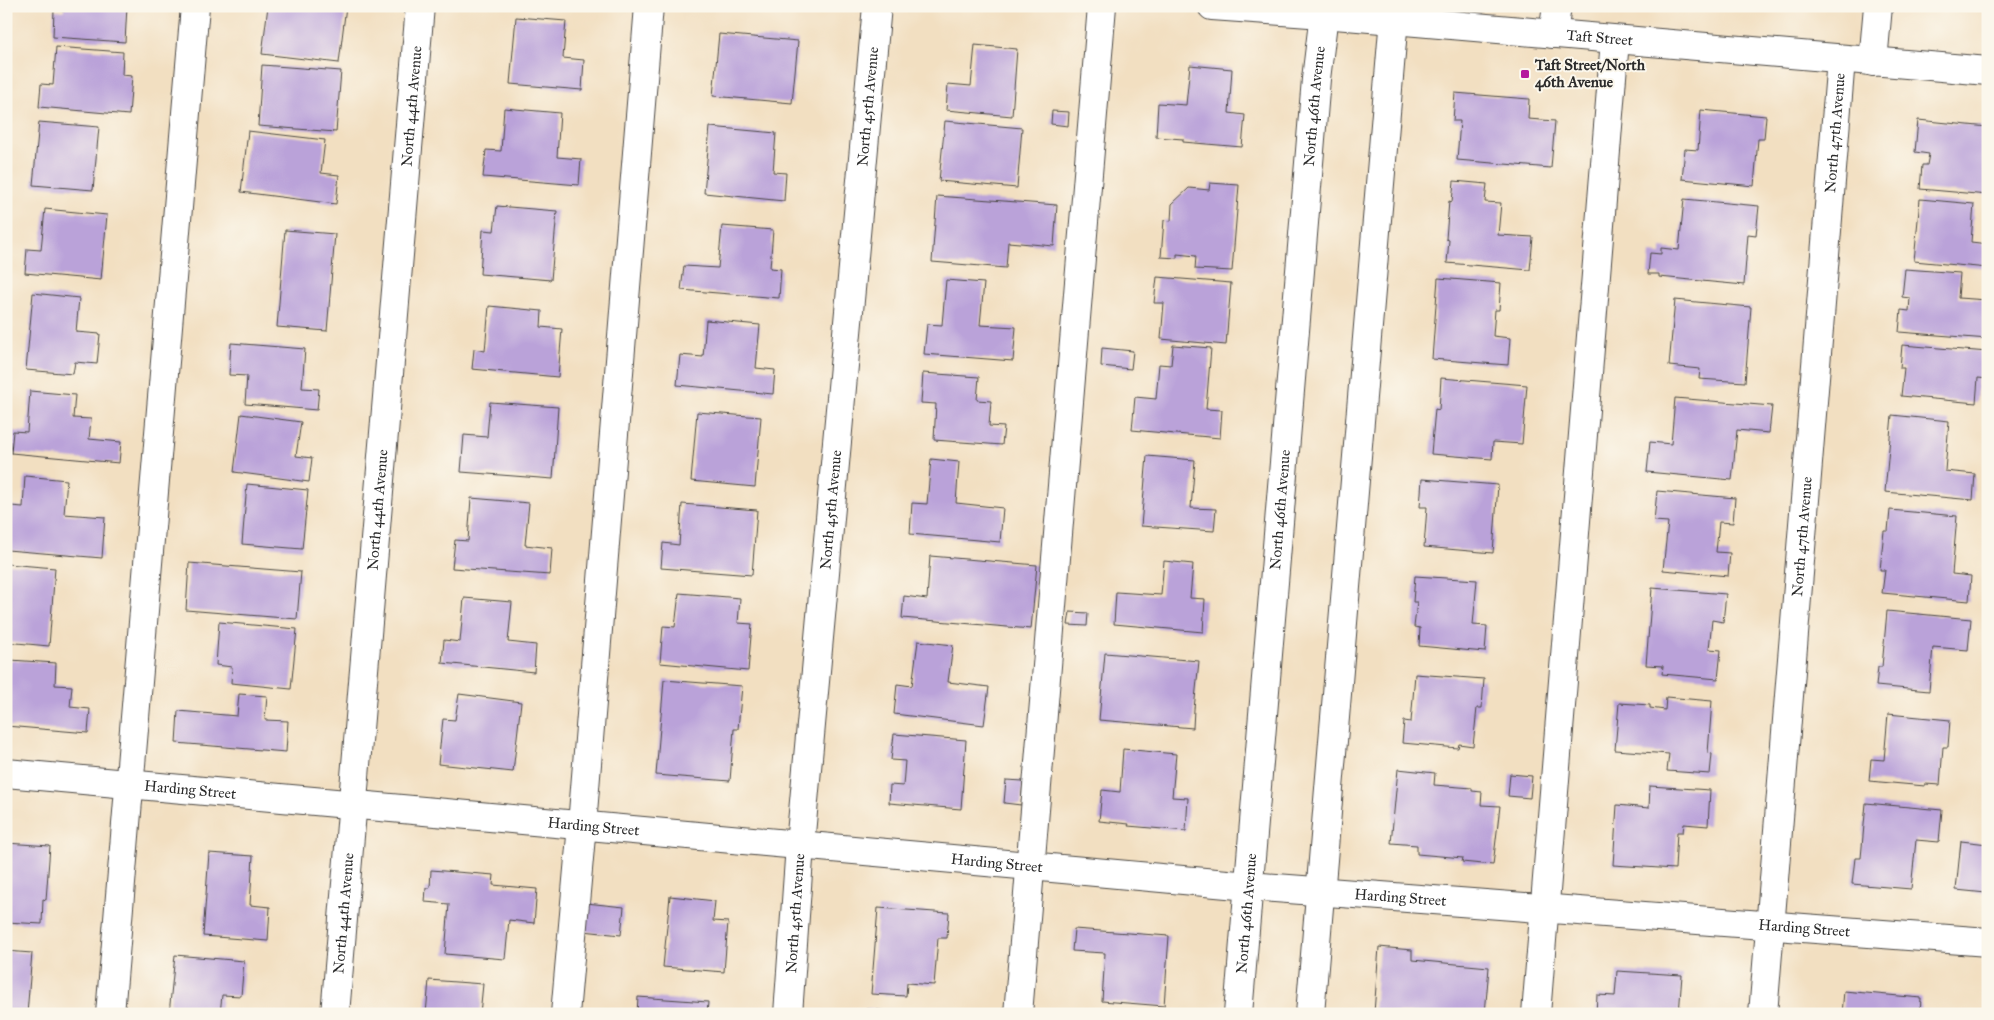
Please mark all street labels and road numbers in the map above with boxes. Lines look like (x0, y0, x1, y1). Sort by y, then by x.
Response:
street label: Taft Street (1566, 26, 1634, 50)
street label: North 44th Avenue (397, 45, 426, 167)
street label: North 46th Avenue (1300, 45, 1329, 167)
street label: North 45th Avenue (853, 46, 882, 167)
street label: North 47th Avenue (1821, 72, 1849, 194)
street label: North 44th Avenue (363, 449, 392, 571)
street label: North 45th Avenue (816, 449, 845, 570)
street label: North 46th Avenue (1266, 449, 1294, 571)
street label: North 47th Avenue (1788, 476, 1816, 597)
street label: Harding Street (144, 777, 238, 803)
street label: Harding Street (547, 813, 641, 840)
street label: Harding Street (950, 850, 1044, 876)
street label: North 44th Avenue (329, 852, 358, 975)
street label: North 46th Avenue (1232, 852, 1260, 974)
street label: North 45th Avenue (782, 853, 808, 974)
street label: Harding Street (1354, 885, 1448, 910)
street label: Harding Street (1758, 916, 1852, 941)

